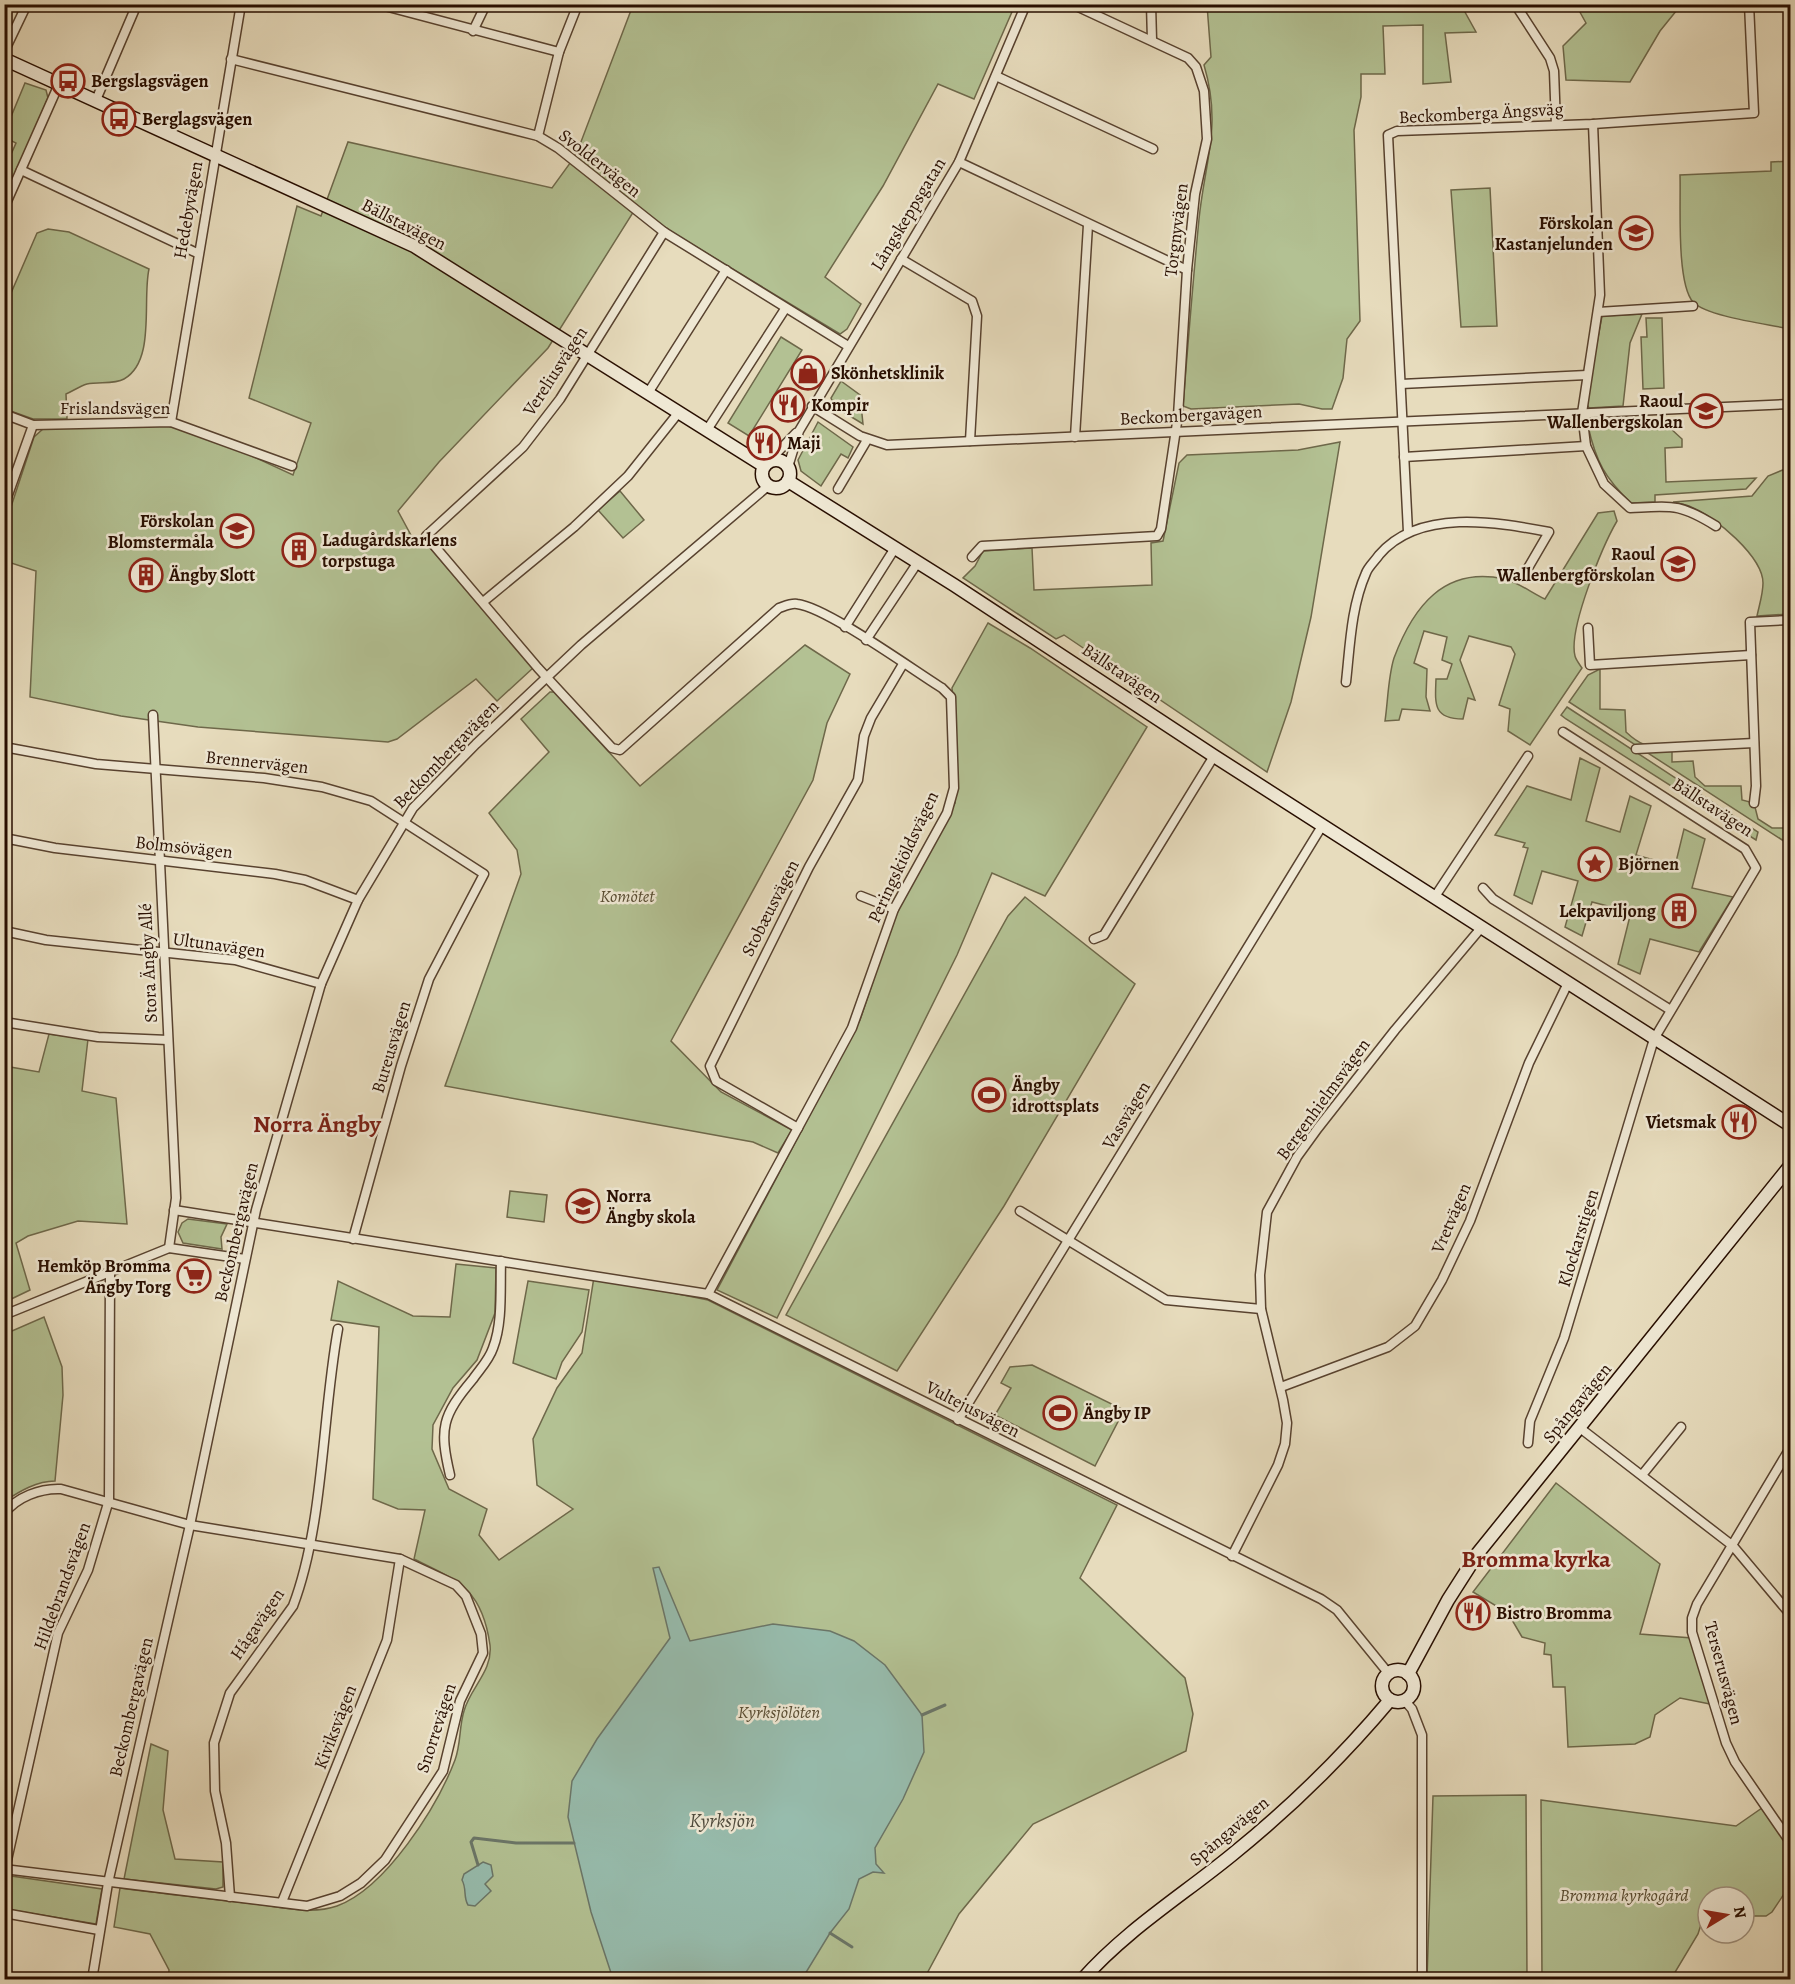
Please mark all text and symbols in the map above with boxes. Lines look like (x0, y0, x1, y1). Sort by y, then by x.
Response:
bus stop icon: Bergslagsvägen (50, 63, 86, 99)
place label: Bergslagsvägen (91, 69, 209, 93)
street label: Beckomberga Ängsväg (1398, 97, 1564, 129)
bus stop icon: Berglagsvägen (101, 101, 137, 137)
place label: Berglagsvägen (142, 107, 252, 131)
street label: Svoldervägen (554, 123, 646, 203)
street label: Långskeppsgatan (865, 153, 951, 275)
street label: Hedebyvägen (168, 159, 208, 261)
street label: Torgnyvägen (1158, 182, 1194, 278)
street label: Bällstavägen (357, 192, 451, 256)
place label: Förskolan Kastanjelunden (1495, 211, 1613, 256)
school or university icon: Förskolan Kastanjelunden (1618, 215, 1654, 251)
street label: Vereliusvägen (517, 322, 593, 421)
shop icon: Skönhetsklinik (790, 355, 826, 391)
place label: Skönhetsklinik (831, 361, 945, 385)
restaurant icon: Kompir (770, 387, 806, 423)
place label: Raoul Wallenbergskolan (1546, 389, 1683, 434)
place label: Kompir (811, 393, 869, 417)
school or university icon: Raoul Wallenbergskolan (1688, 393, 1724, 429)
street label: Frislandsvägen (60, 396, 170, 420)
street label: Beckombergavägen (1119, 399, 1263, 431)
restaurant icon: Maji (746, 425, 782, 461)
place label: Maji (787, 431, 821, 455)
place label: Förskolan Blomstermåla (107, 509, 214, 554)
school or university icon: Förskolan Blomstermåla (219, 513, 255, 549)
place label: Ladugårdskarlens torpstuga (322, 528, 457, 573)
building icon: Ladugårdskarlens torpstuga (281, 532, 317, 568)
place label: Raoul Wallenbergförskolan (1496, 542, 1655, 587)
school or university icon: Raoul Wallenbergförskolan (1660, 546, 1696, 582)
building icon: Ängby Slott (128, 557, 164, 593)
place label: Ängby Slott (168, 563, 255, 587)
street label: Bällstavägen (1077, 637, 1167, 709)
street label: Beckombergavägen (388, 694, 504, 814)
street label: Brennervägen (204, 745, 310, 779)
street label: Bällstavägen (1668, 772, 1758, 842)
street label: Peringskiöldsvägen (862, 787, 944, 927)
street label: Bolmsövägen (134, 830, 234, 864)
place icon: Björnen (1577, 846, 1613, 882)
place label: Björnen (1618, 852, 1679, 876)
street label: Stobæusvägen (735, 855, 805, 960)
park label: Komötet (600, 884, 655, 908)
building icon: Lekpaviljong (1661, 893, 1697, 929)
place label: Lekpaviljong (1559, 899, 1657, 923)
street label: Stora Ängby Allé (133, 903, 163, 1023)
street label: Ultunavägen (171, 927, 267, 963)
street label: Bureusvägen (366, 998, 416, 1096)
street label: Bergenhielmsvägen (1271, 1033, 1375, 1165)
place label: Ängby idrottsplats (1011, 1073, 1099, 1118)
street label: Vassvägen (1096, 1076, 1156, 1154)
sports icon: Ängby idrottsplats (971, 1077, 1007, 1113)
restaurant icon: Vietsmak (1721, 1104, 1757, 1140)
district label: Norra Ängby (253, 1108, 382, 1140)
place label: Vietsmak (1645, 1110, 1717, 1134)
street label: Beckombergavägen (208, 1160, 264, 1304)
street label: Vretvägen (1425, 1179, 1477, 1258)
place label: Norra Ängby skola (605, 1184, 696, 1229)
street label: Klockarstigen (1552, 1186, 1604, 1290)
school or university icon: Norra Ängby skola (565, 1188, 601, 1224)
place label: Hemköp Bromma Ängby Torg (37, 1254, 172, 1299)
supermarket icon: Hemköp Bromma Ängby Torg (176, 1258, 212, 1294)
street label: Spångavägen (1537, 1358, 1617, 1448)
street label: Vultejusvägen (921, 1374, 1024, 1443)
sports icon: Ängby IP (1042, 1395, 1078, 1431)
place label: Ängby IP (1082, 1401, 1151, 1425)
street label: Hildebrandsvägen (28, 1519, 96, 1653)
district label: Bromma kyrka (1461, 1543, 1611, 1575)
street label: Hågavägen (224, 1583, 290, 1664)
restaurant icon: Bistro Bromma (1455, 1595, 1491, 1631)
place label: Bistro Bromma (1496, 1601, 1612, 1625)
street label: Terserusvägen (1699, 1619, 1749, 1727)
street label: Beckombergavägen (103, 1635, 159, 1779)
street label: Snorrevägen (410, 1680, 462, 1776)
street label: Kiviksvägen (308, 1681, 362, 1773)
park label: Kyrksjölöten (738, 1700, 820, 1724)
street label: Spångavägen (1184, 1790, 1274, 1871)
water label: Kyrksjön (689, 1807, 755, 1834)
park label: Bromma kyrkogård (1559, 1883, 1689, 1907)
north arrow (1696, 1885, 1756, 1945)
text: N (1728, 1905, 1752, 1920)

